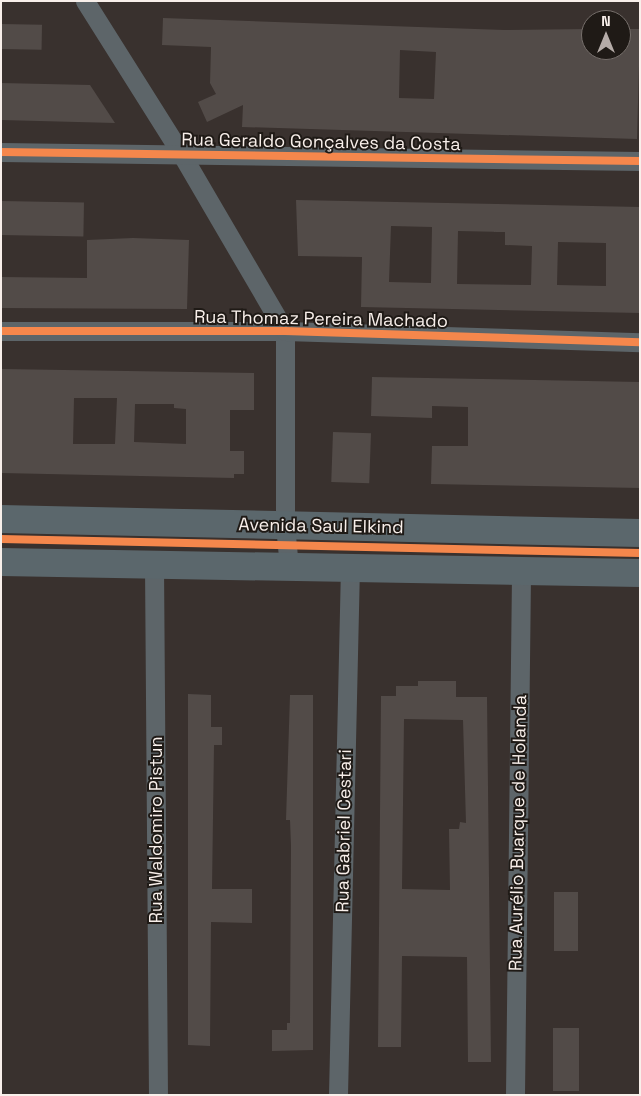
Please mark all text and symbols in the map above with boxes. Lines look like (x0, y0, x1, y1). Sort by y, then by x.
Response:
north arrow (581, 10, 631, 60)
text: N (601, 12, 611, 30)
street label: Rua Geraldo Gonçalves da Costa (181, 129, 461, 155)
street label: Rua Thomaz Pereira Machado (194, 306, 448, 332)
street label: Avenida Saul Elkind (238, 514, 404, 538)
street label: Rua Aurélio Buarque de Holanda (505, 695, 531, 971)
street label: Rua Waldomiro Pistun (145, 736, 167, 924)
street label: Rua Gabriel Cestari (332, 749, 356, 913)

